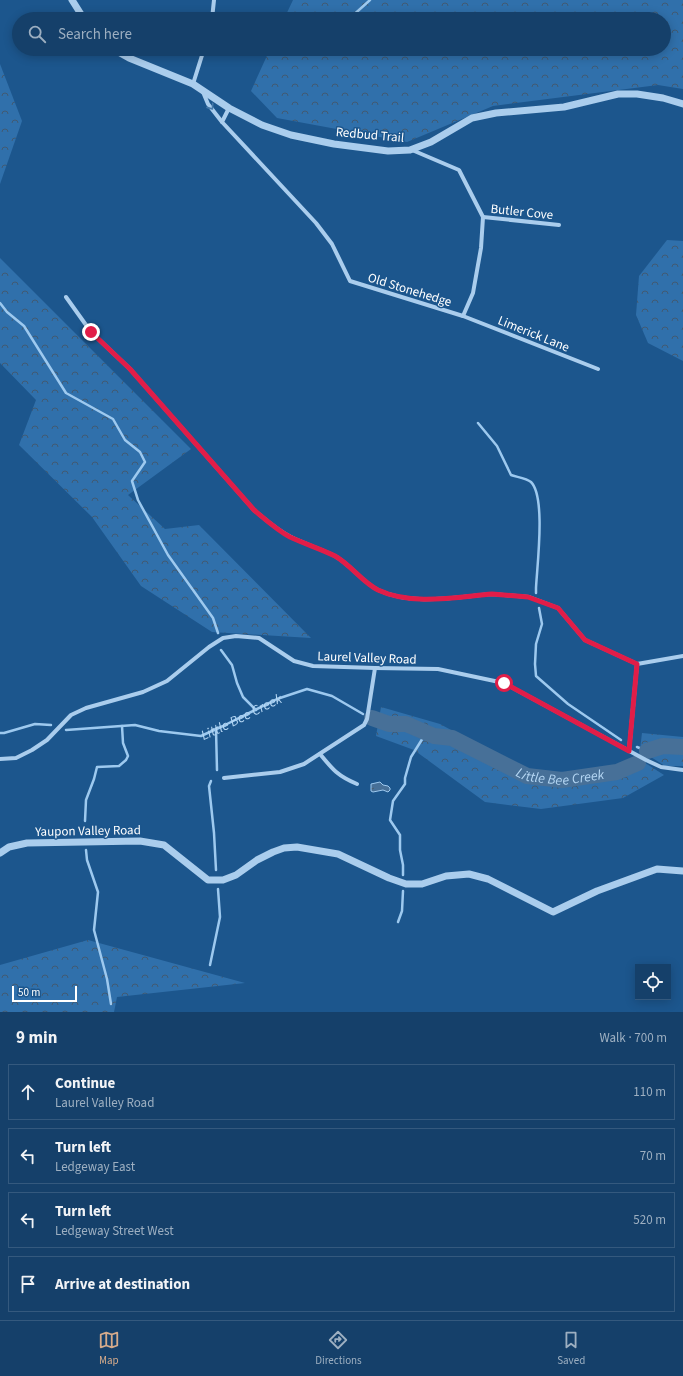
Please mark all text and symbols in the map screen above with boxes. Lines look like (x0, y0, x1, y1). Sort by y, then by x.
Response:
search box (12, 12, 671, 56)
icon: search (26, 23, 48, 45)
text: Search here (58, 24, 132, 45)
one-way arrow (206, 103, 214, 110)
street label: Redbud Trail (335, 123, 405, 147)
street label: Butler Cove (490, 200, 554, 224)
street label: Old Stonehedge (366, 269, 454, 311)
street label: Limerick Lane (495, 311, 572, 356)
route end (82, 323, 100, 341)
street label: Laurel Valley Road (317, 647, 417, 669)
route start (495, 674, 513, 692)
water label: Little Bee Creek (198, 689, 285, 746)
water label: Little Bee Creek (512, 763, 606, 791)
street label: Yaupon Valley Road (34, 821, 141, 841)
map controls (635, 964, 671, 1000)
button: locate (635, 964, 671, 1000)
scale bar (12, 984, 77, 1003)
text: 50 m (18, 985, 40, 1000)
text: 9 min (16, 1026, 57, 1050)
text: Walk · 700 m (599, 1029, 667, 1047)
text: Continue (55, 1073, 115, 1094)
icon: ahead (17, 1081, 39, 1103)
text: 110 m (633, 1083, 666, 1101)
text: Laurel Valley Road (55, 1094, 154, 1112)
text: Turn left (55, 1137, 111, 1158)
icon: left (17, 1145, 39, 1167)
text: 70 m (640, 1147, 666, 1165)
text: Ledgeway East (55, 1158, 135, 1176)
text: Turn left (55, 1201, 111, 1222)
icon: left (17, 1209, 39, 1231)
text: 520 m (633, 1211, 666, 1229)
text: Ledgeway Street West (55, 1222, 174, 1240)
icon: arrive (17, 1273, 39, 1295)
text: Arrive at destination (55, 1274, 190, 1295)
tab: Map (98, 1329, 120, 1368)
tab: Directions (315, 1329, 362, 1368)
tab: Saved (557, 1329, 585, 1368)

